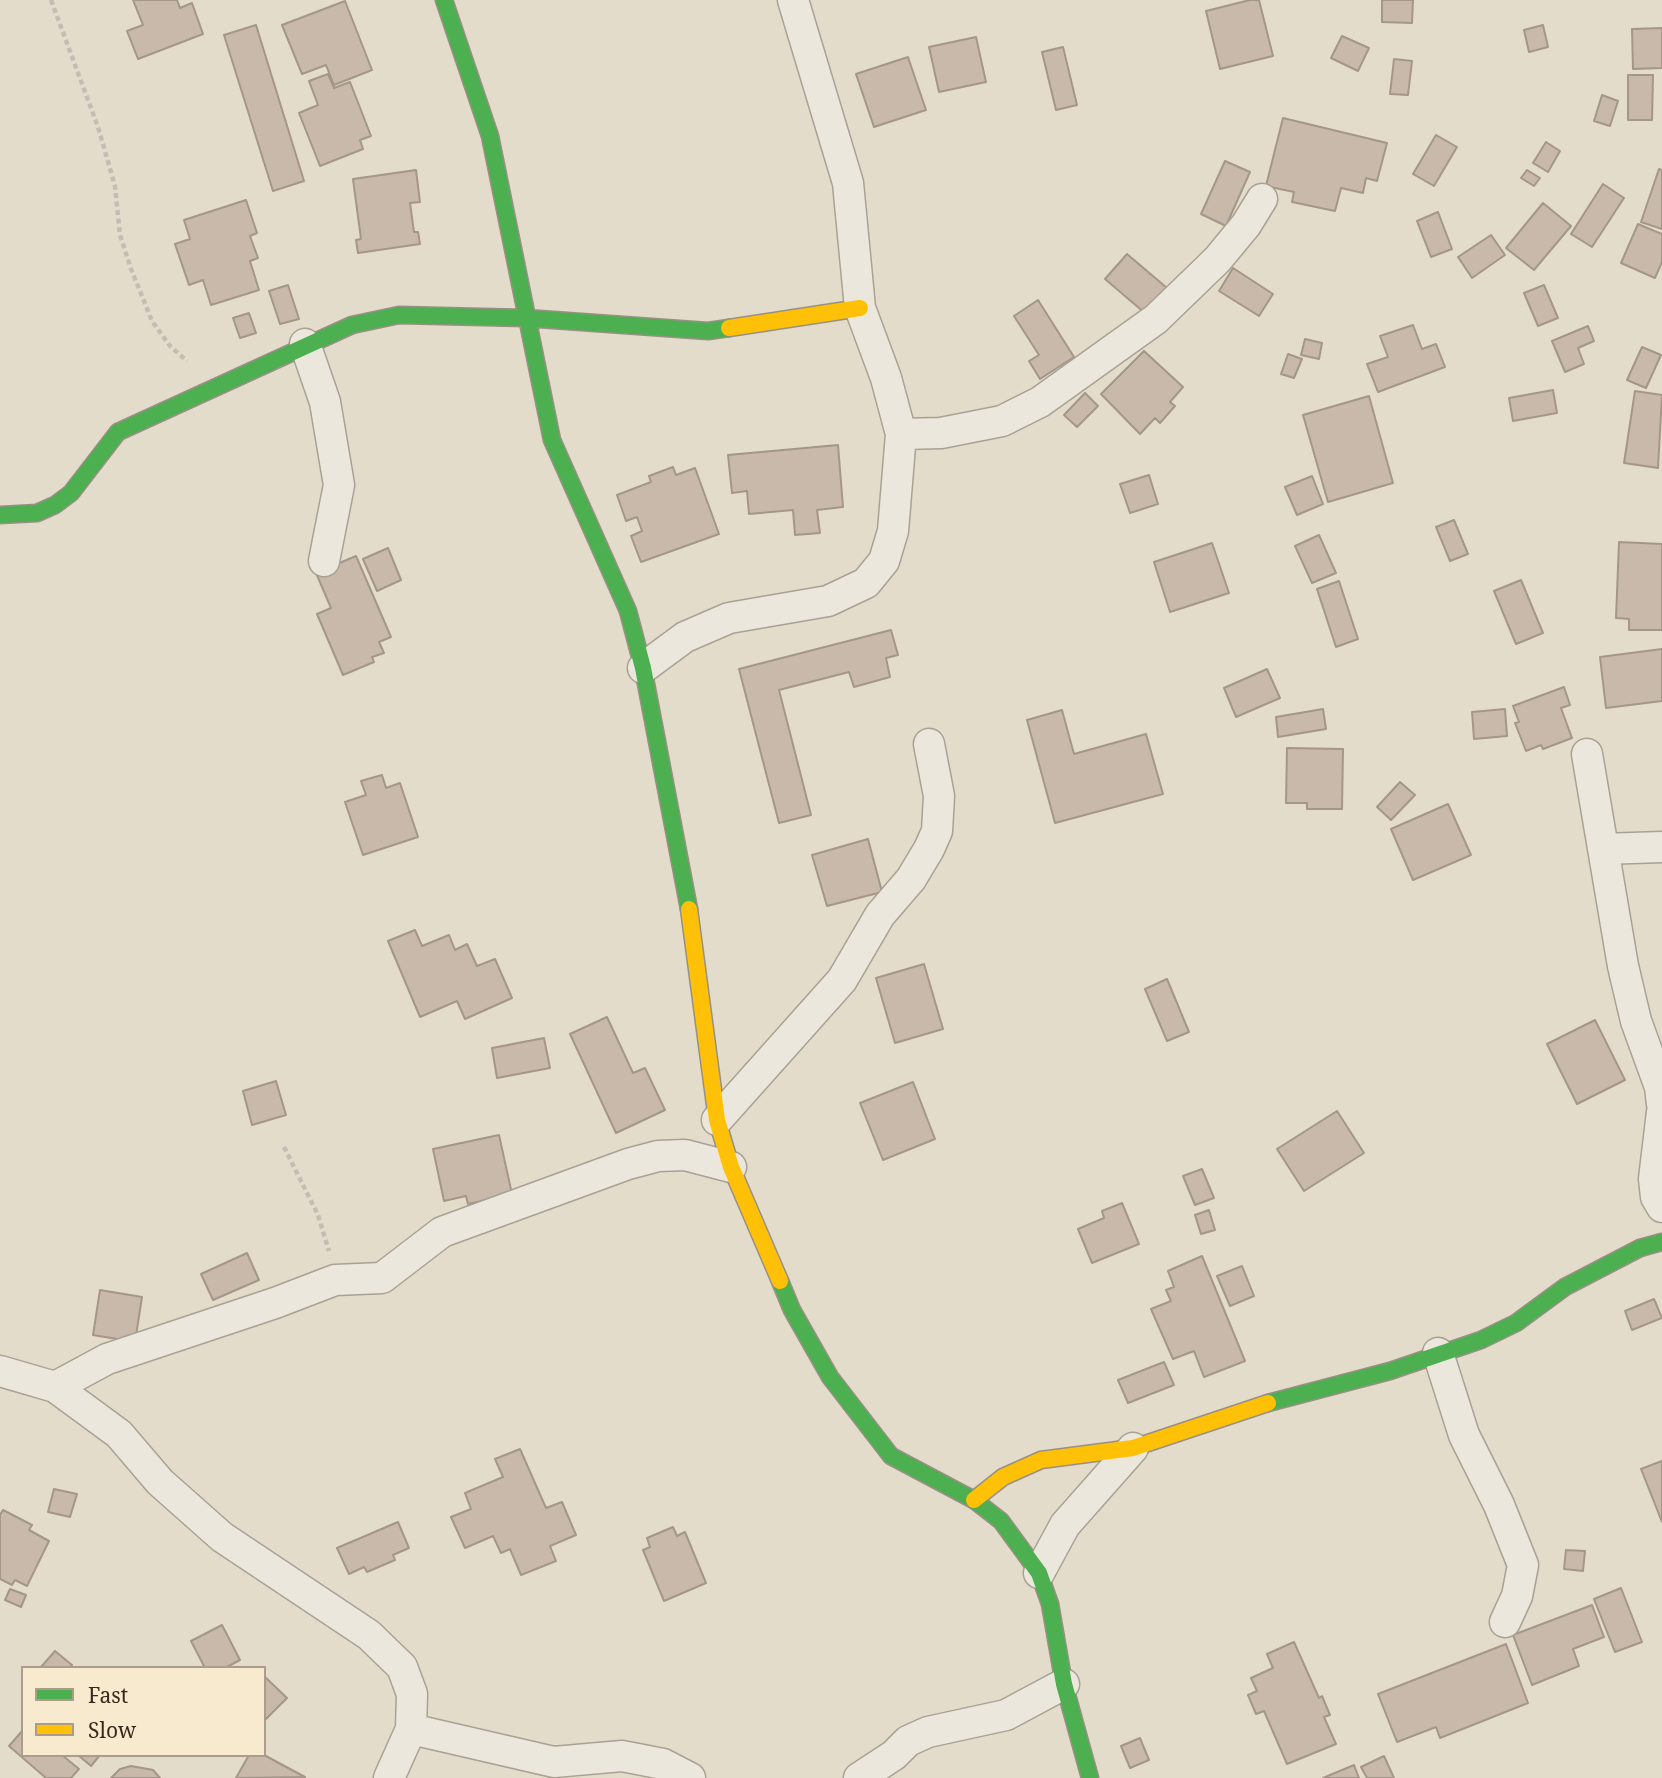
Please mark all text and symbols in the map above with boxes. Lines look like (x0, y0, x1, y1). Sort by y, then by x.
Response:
legend (21, 1666, 266, 1757)
text: Fast (88, 1681, 128, 1709)
text: Slow (88, 1716, 136, 1744)

